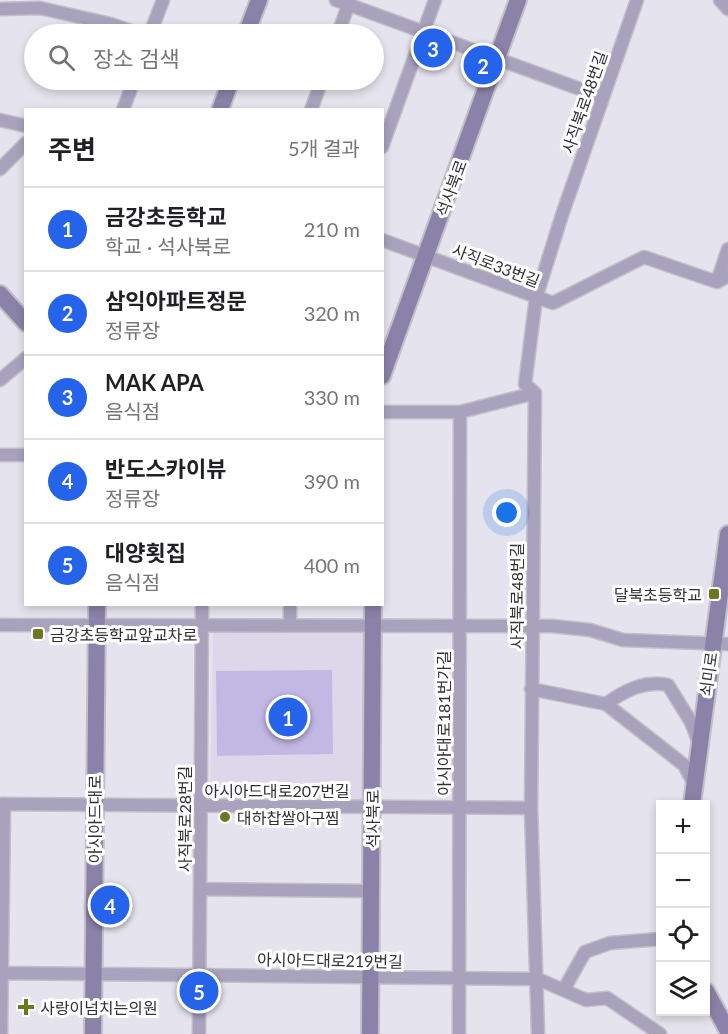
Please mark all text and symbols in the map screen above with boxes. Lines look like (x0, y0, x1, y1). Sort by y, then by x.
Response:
search box (24, 24, 384, 90)
pin: 3 (414, 26, 452, 70)
icon: search (45, 41, 78, 74)
pin: 2 (464, 42, 502, 88)
text: 장소 검색 (93, 45, 180, 72)
street label: 사직북로48번길 (558, 48, 610, 156)
text: 주변 (48, 133, 96, 165)
text: 5개 결과 (288, 136, 360, 160)
street label: 석사북로 (432, 157, 470, 219)
text: 금강초등학교 (105, 203, 226, 230)
text: 1 (62, 217, 73, 241)
text: 210 m (304, 217, 360, 241)
text: 학교 · 석사북로 (105, 234, 231, 258)
street label: 사직로33번길 (450, 240, 542, 290)
text: 삼익아파트정문 (105, 287, 247, 314)
text: 2 (62, 301, 73, 325)
text: 320 m (304, 301, 360, 325)
text: 정류장 (105, 318, 160, 342)
text: MAK APA (105, 369, 204, 396)
text: 3 (62, 385, 73, 409)
text: 330 m (304, 385, 360, 409)
text: 음식점 (105, 399, 160, 423)
text: 반도스카이뷰 (105, 455, 226, 482)
text: 4 (62, 469, 73, 493)
text: 390 m (304, 469, 360, 493)
text: 정류장 (105, 486, 160, 510)
your location (492, 498, 521, 527)
text: 대양횟집 (105, 539, 186, 566)
street label: 사직북로48번길 (507, 543, 526, 649)
text: 5 (62, 553, 73, 577)
text: 400 m (304, 553, 360, 577)
text: 음식점 (105, 570, 160, 594)
place label: 달북초등학교 (614, 585, 702, 604)
marker: 달북초등학교 (707, 587, 721, 601)
place label: 금강초등학교앞교차로 (50, 625, 197, 644)
marker: 금강초등학교앞교차로 (31, 627, 45, 641)
street label: 아시아대로181번가길 (434, 650, 453, 796)
street label: 쇠미로 (696, 651, 721, 697)
pin: 1 (268, 694, 308, 740)
street label: 사직북로28번길 (175, 766, 194, 872)
street label: 아시아드대로 (85, 775, 104, 863)
street label: 아시아드대로207번길 (204, 781, 350, 800)
street label: 석사북로 (363, 789, 382, 848)
map controls (656, 800, 710, 1016)
button: + (656, 800, 710, 854)
place label: 대하찹쌀아구찜 (237, 808, 340, 827)
marker: 대하찹쌀아구찜 (218, 810, 232, 824)
button: − (656, 854, 710, 908)
pin: 4 (90, 882, 130, 928)
button: locate (656, 908, 710, 962)
street label: 아시아드대로219번길 (257, 949, 403, 971)
button: layers (656, 962, 710, 1016)
pin: 5 (180, 968, 218, 1014)
marker: 사랑이넘치는의원 (17, 998, 35, 1016)
place label: 사랑이넘치는의원 (40, 998, 158, 1017)

